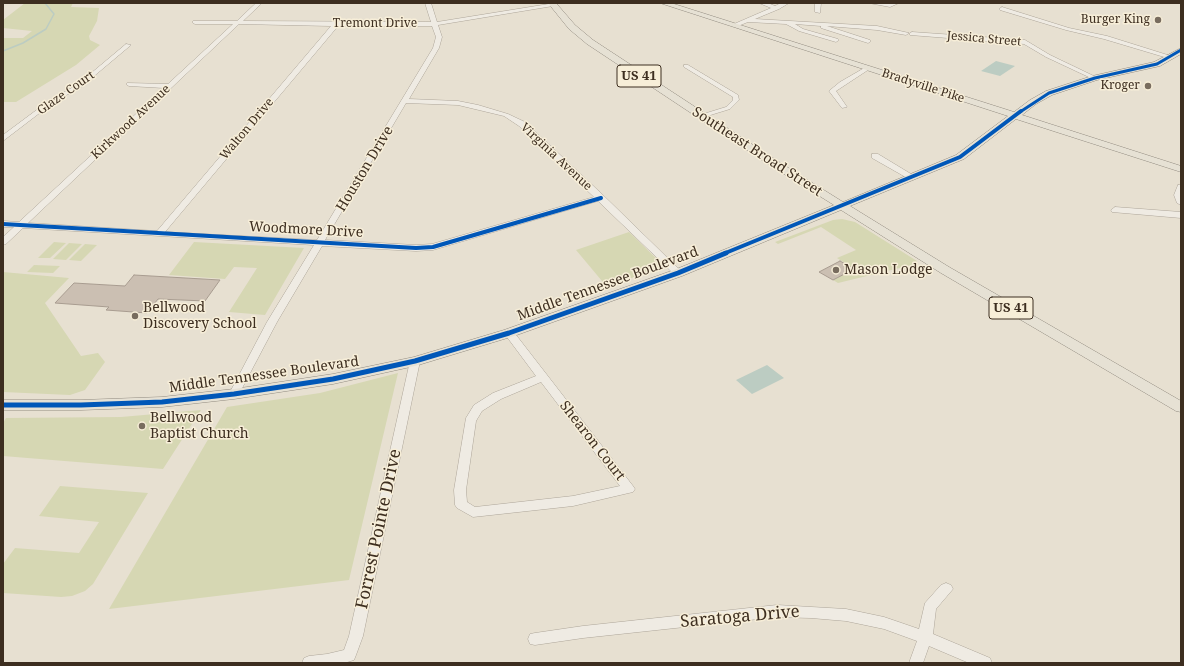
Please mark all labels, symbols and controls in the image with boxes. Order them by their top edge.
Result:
place label: Burger King [1081,13,1150,27]
marker: Burger King [1153,15,1163,25]
street label: Tremont Drive [333,17,417,31]
street label: Jessica Street [946,29,1022,49]
road number: US 41 [617,65,661,87]
street label: Bradyville Pike [880,66,966,106]
street label: Glaze Court [35,68,97,118]
place label: Kroger [1100,79,1140,93]
marker: Kroger [1143,81,1153,91]
street label: Kirkwood Avenue [89,82,173,162]
street label: Walton Drive [217,95,277,163]
street label: Southeast Broad Street [689,104,825,200]
street label: Virginia Avenue [517,120,595,194]
street label: Houston Drive [333,123,397,215]
street label: Woodmore Drive [248,219,364,241]
street label: Middle Tennessee Boulevard [515,243,701,325]
place label: Mason Lodge [844,262,932,278]
marker: Mason Lodge [831,265,841,275]
road number: US 41 [989,297,1033,319]
place label: Bellwood Discovery School [143,300,257,332]
marker: Bellwood Discovery School [130,311,140,321]
street label: Middle Tennessee Boulevard [168,353,360,397]
street label: Shearon Court [556,398,628,484]
place label: Bellwood Baptist Church [150,410,249,442]
marker: Bellwood Baptist Church [137,421,147,431]
street label: Forrest Pointe Drive [352,447,406,611]
street label: Saratoga Drive [679,602,801,632]

